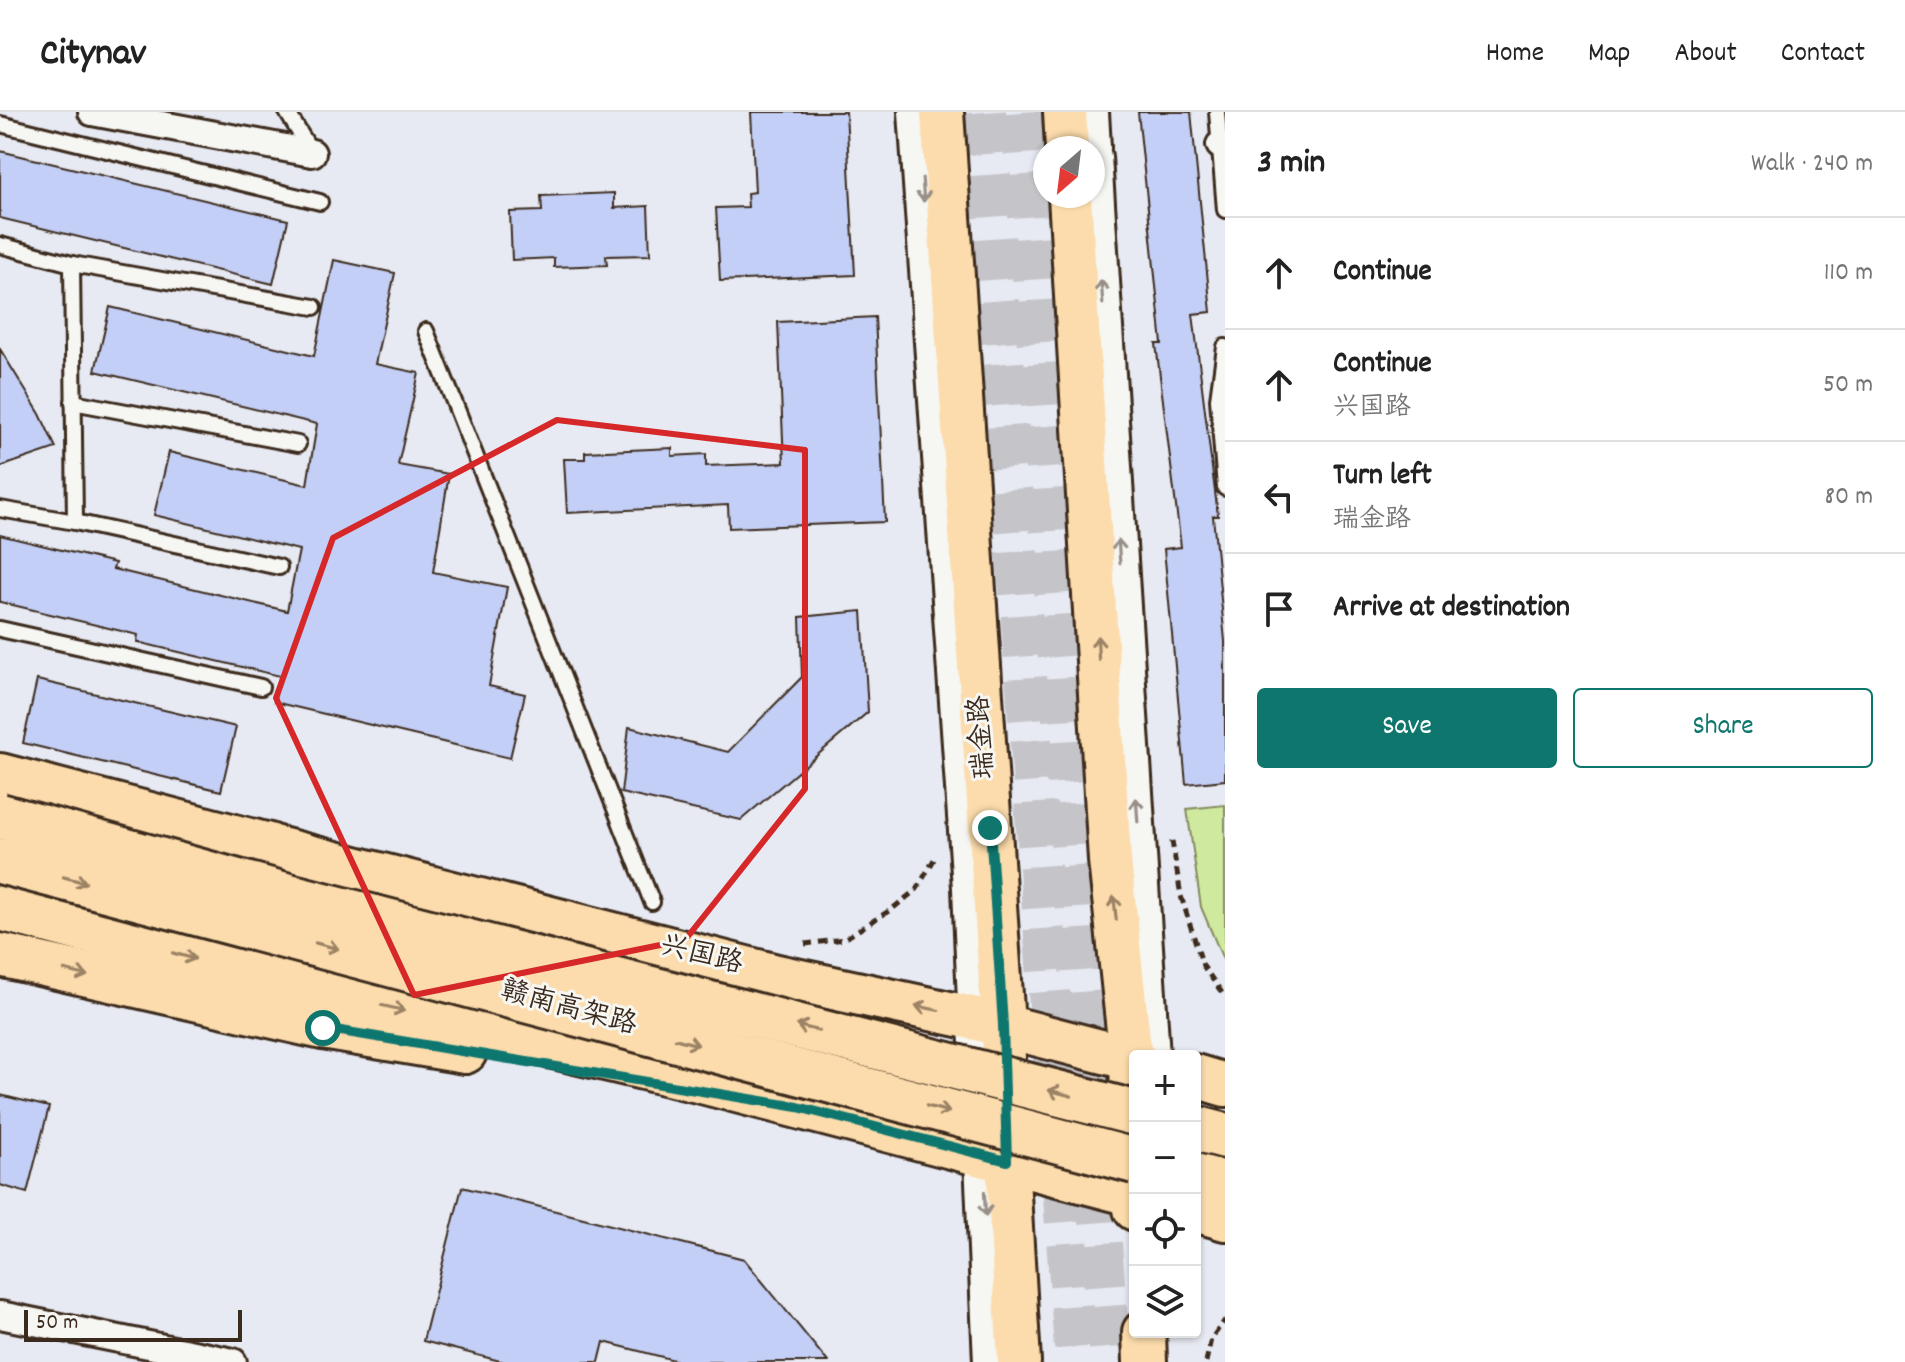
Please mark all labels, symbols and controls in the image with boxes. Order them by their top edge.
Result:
text: Citynav [40,28,146,83]
text: Home [1486,35,1544,75]
text: Map [1588,35,1630,75]
text: About [1674,35,1737,75]
text: Contact [1781,35,1865,75]
north arrow [1033,136,1105,208]
text: 3 min [1257,140,1325,189]
text: Walk · 240 m [1751,146,1873,183]
one-way arrow [916,176,931,203]
icon: ahead [1257,251,1301,295]
text: Continue [1333,252,1432,295]
text: 110 m [1824,255,1873,292]
one-way arrow [1094,279,1109,306]
text: Continue [1333,344,1432,387]
icon: ahead [1257,363,1301,407]
text: 50 m [1823,367,1873,404]
text: 兴国路 [1333,390,1411,427]
text: Turn left [1333,456,1432,499]
icon: left [1257,475,1301,519]
text: 80 m [1825,479,1873,516]
text: 瑞金路 [1333,502,1411,539]
one-way arrow [1111,538,1126,565]
icon: arrive [1257,587,1301,631]
text: Arrive at destination [1333,588,1570,631]
one-way arrow [1090,635,1105,662]
button: Save [1257,688,1557,768]
button: Share [1573,688,1873,768]
street label: 瑞金路 [961,694,1007,780]
one-way arrow [1129,797,1144,824]
route end [972,810,1008,846]
one-way arrow [62,874,88,889]
one-way arrow [1108,895,1123,922]
street label: 兴国路 [655,927,747,987]
one-way arrow [314,940,340,955]
one-way arrow [170,949,196,964]
one-way arrow [63,966,88,981]
street label: 赣南高架路 [495,973,641,1047]
one-way arrow [915,1000,941,1015]
one-way arrow [379,1001,405,1016]
route start [305,1010,341,1046]
one-way arrow [795,1019,821,1034]
one-way arrow [673,1035,699,1050]
map controls [1129,1050,1201,1338]
button: + [1129,1050,1201,1122]
one-way arrow [1047,1085,1073,1100]
one-way arrow [924,1102,950,1117]
button: − [1129,1122,1201,1194]
one-way arrow [977,1190,992,1217]
button: locate [1129,1194,1201,1266]
button: layers [1129,1266,1201,1338]
scale bar [24,1306,242,1342]
text: 50 m [36,1308,78,1339]

